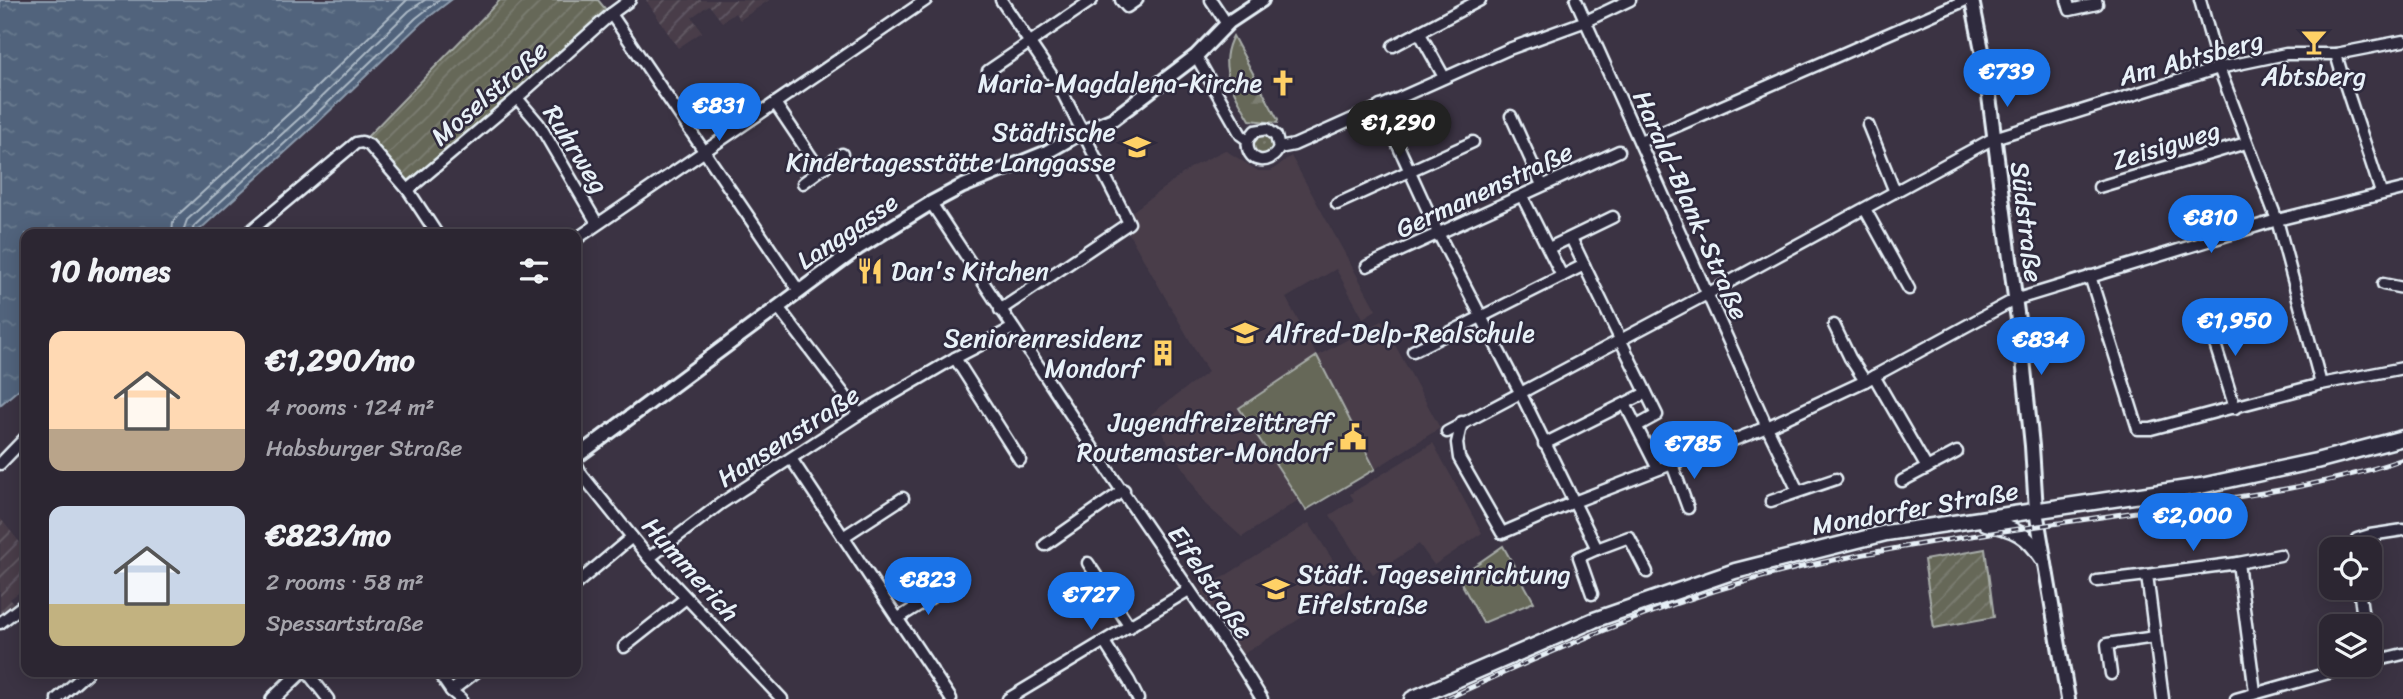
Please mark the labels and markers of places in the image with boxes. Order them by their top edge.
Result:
bar icon: Abtsberg [2299,27,2329,57]
pin: €739 [1966,50,2048,109]
place label: Abtsberg [2261,53,2366,99]
place label: Maria-Magdalena-Kirche [978,60,1262,106]
church icon: Maria-Magdalena-Kirche [1268,68,1298,98]
pin: €831 [678,83,760,143]
pin: €1,290 [1342,100,1456,160]
place label: Städtische Kindertagesstätte Langgasse [786,109,1116,185]
school or university icon: Städtische Kindertagesstätte Langgasse [1122,132,1152,162]
pin: €810 [2170,196,2252,255]
place label: Dan's Kitchen [891,248,1049,294]
restaurant icon: Dan's Kitchen [855,256,885,286]
pin: €1,950 [2178,298,2292,358]
place label: Alfred-Delp-Realschule [1265,310,1535,356]
place label: Seniorenresidenz Mondorf [944,315,1145,391]
school or university icon: Alfred-Delp-Realschule [1230,318,1260,348]
pin: €834 [2000,318,2082,377]
building icon: Seniorenresidenz Mondorf [1148,338,1178,368]
place label: Jugendfreizeittreff Routemaster-Mondorf [1077,399,1336,475]
pin: €785 [1653,421,1735,481]
public building icon: Jugendfreizeittreff Routemaster-Mondorf [1338,422,1368,452]
pin: €2,000 [2136,494,2250,553]
place label: Städt. Tageseinrichtung Eifelstraße [1297,551,1571,627]
pin: €823 [887,558,969,617]
pin: €727 [1050,572,1132,632]
school or university icon: Städt. Tageseinrichtung Eifelstraße [1261,574,1291,604]

